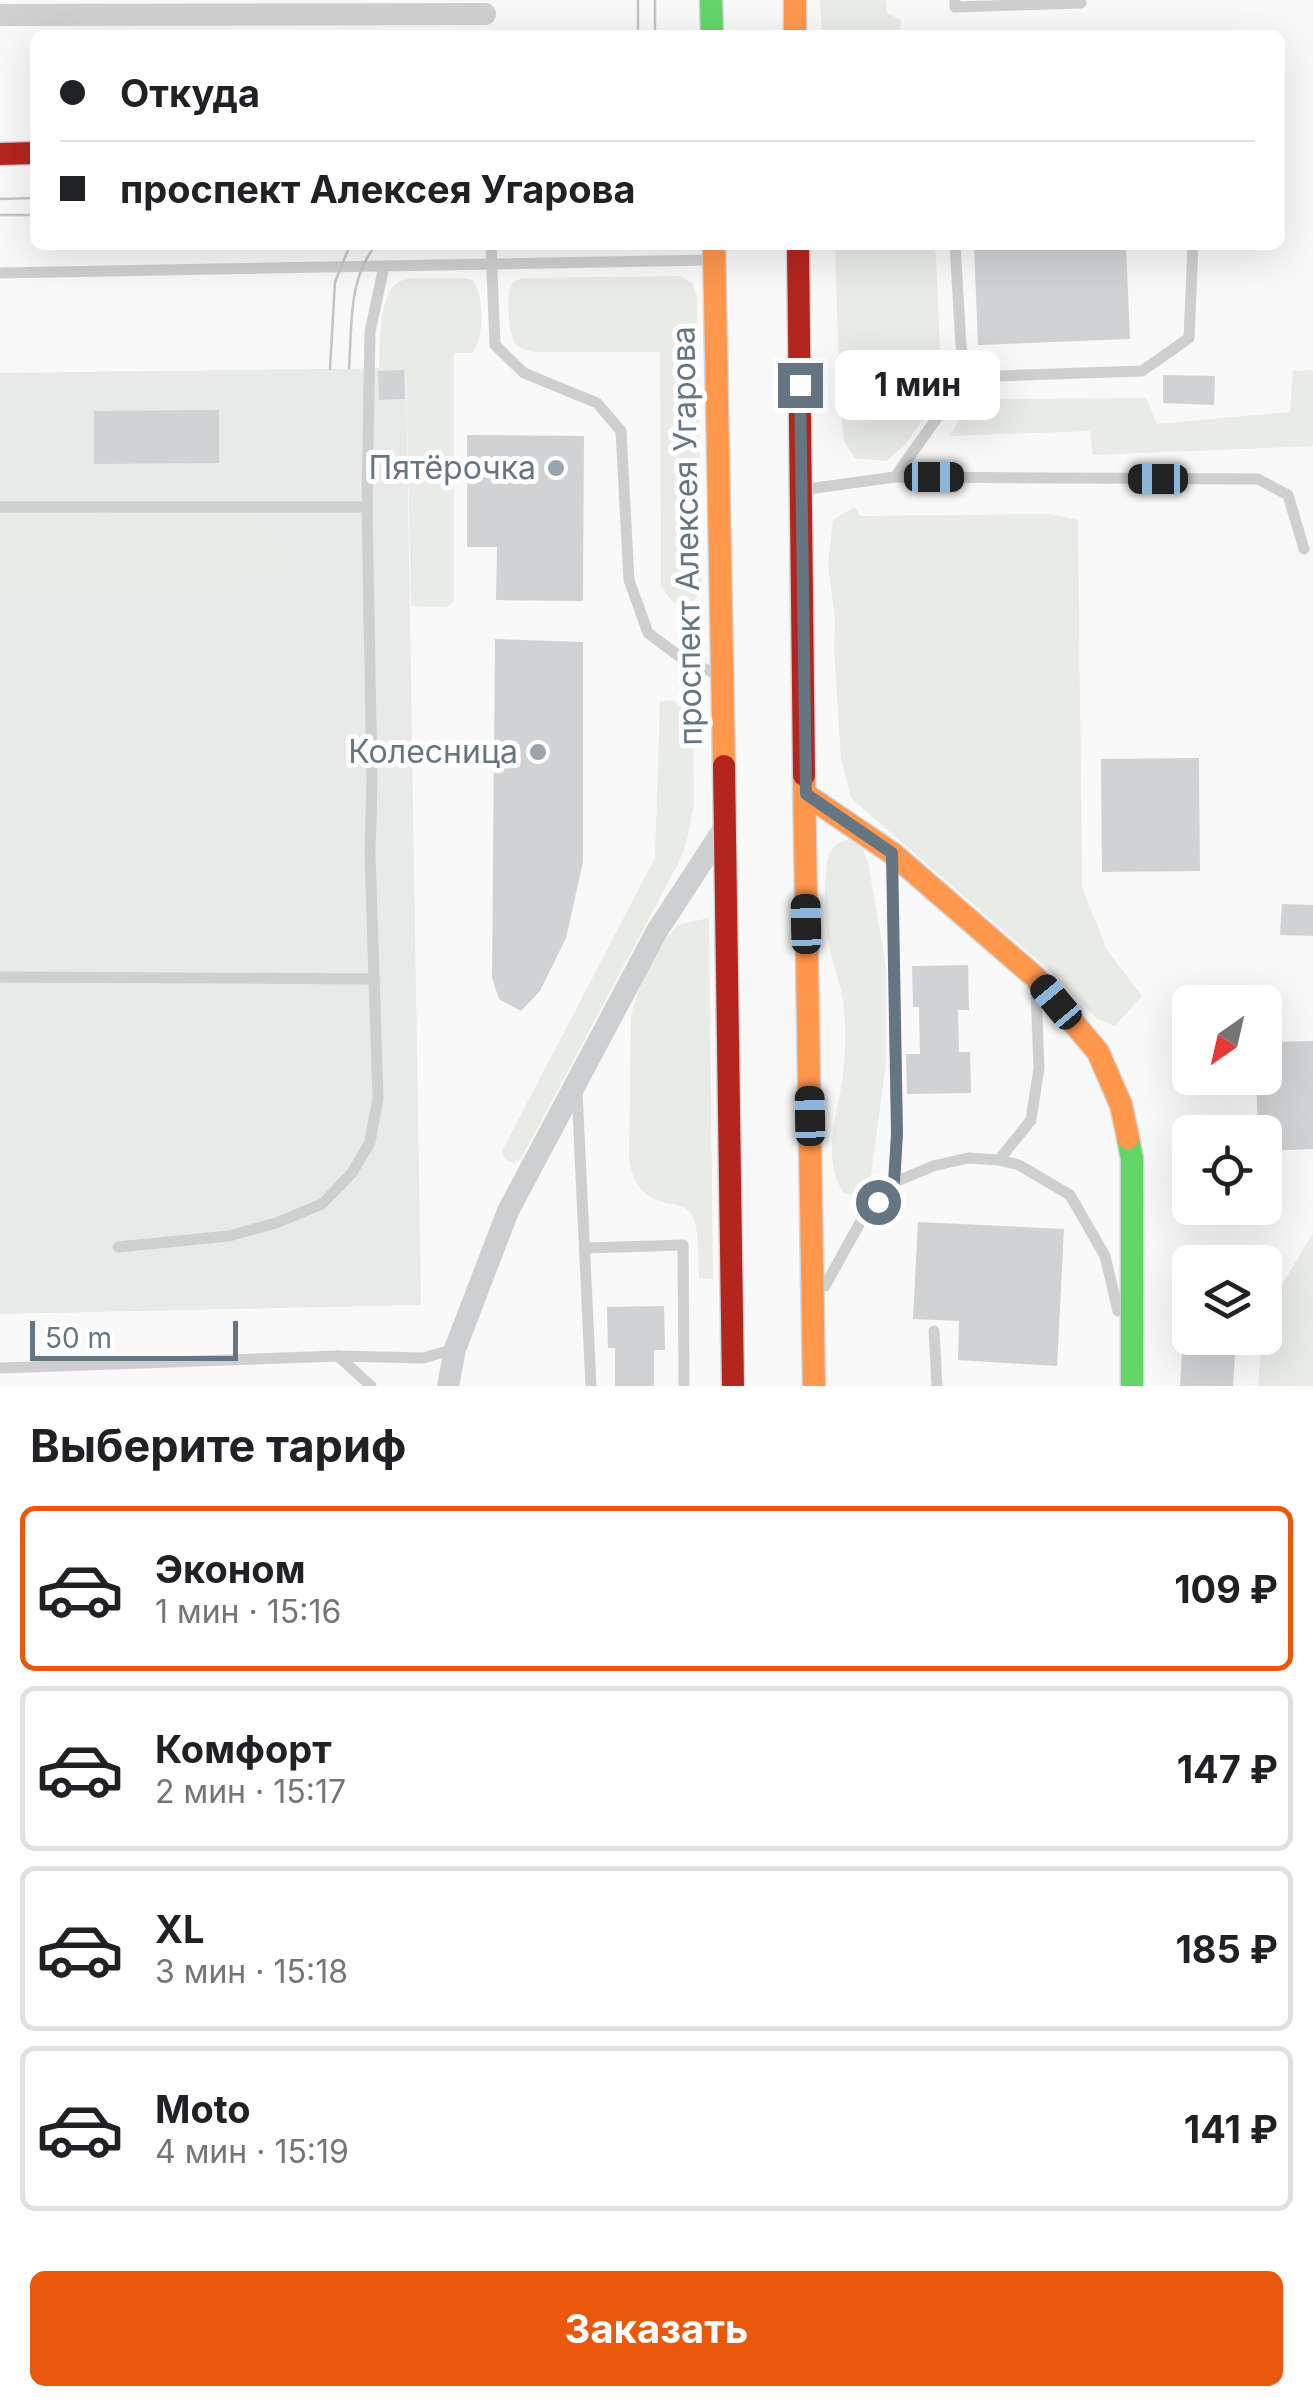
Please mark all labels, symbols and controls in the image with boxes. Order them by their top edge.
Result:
text: Откуда [120,70,260,116]
text: проспект Алексея Угарова [120,166,635,212]
street label: проспект Алексея Угарова [663,326,710,746]
callout: 1 мин [835,350,1000,420]
route end [778,363,823,408]
text: 1 мин [874,365,961,404]
place label: Пятёрочка [369,448,536,487]
marker: Пятёрочка [545,457,567,479]
car [904,462,964,492]
car [1128,464,1188,494]
place label: Колесница [348,732,518,771]
marker: Колесница [527,741,549,763]
car [790,894,822,954]
car [1025,969,1087,1035]
north arrow [1172,985,1282,1095]
map controls [1172,985,1282,1355]
car [794,1086,826,1146]
button: locate [1172,1115,1282,1225]
route start [856,1180,901,1225]
button: layers [1172,1245,1282,1355]
scale bar [30,1316,238,1360]
text: 50 m [45,1321,112,1355]
text: Выберите тариф [30,1418,406,1473]
icon: car [35,1544,125,1634]
text: Эконом [155,1546,306,1592]
text: 109 ₽ [1174,1566,1278,1612]
text: 1 мин · 15:16 [155,1592,341,1631]
icon: car [35,1724,125,1814]
text: Комфорт [155,1726,332,1772]
text: 147 ₽ [1177,1746,1278,1792]
text: 2 мин · 15:17 [155,1772,346,1811]
icon: car [35,1904,125,1994]
text: XL [155,1906,205,1952]
text: 185 ₽ [1175,1926,1278,1972]
text: 3 мин · 15:18 [155,1952,348,1991]
icon: car [35,2084,125,2174]
text: Moto [155,2086,251,2132]
text: 141 ₽ [1184,2106,1278,2152]
text: 4 мин · 15:19 [155,2132,349,2171]
button: Заказать [30,2271,1283,2386]

